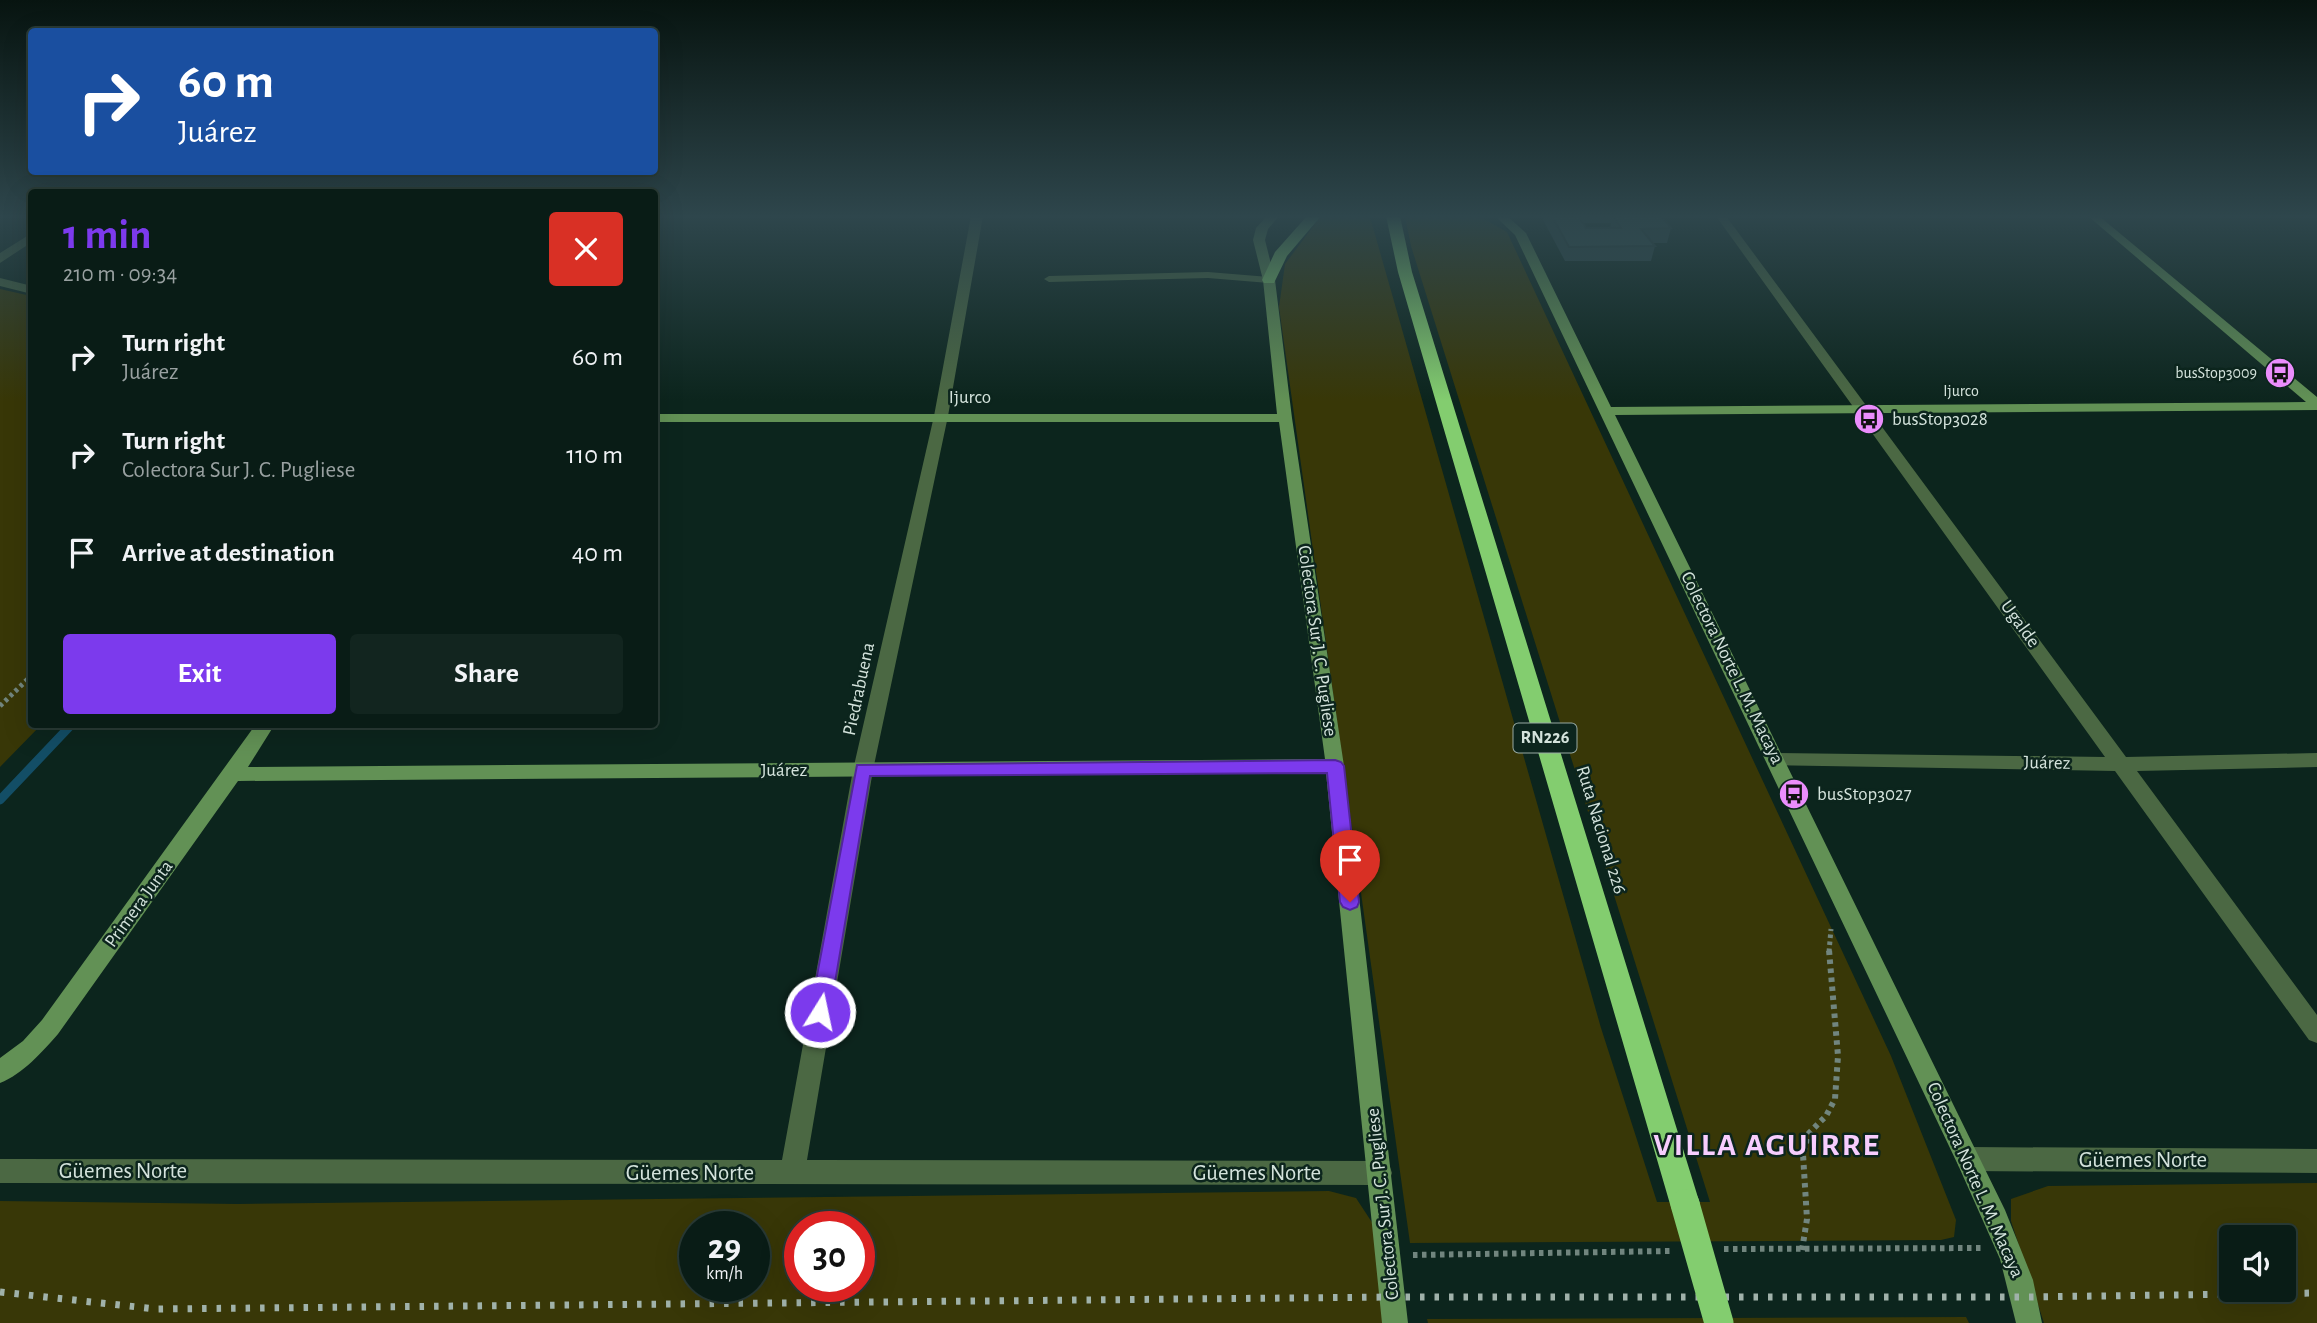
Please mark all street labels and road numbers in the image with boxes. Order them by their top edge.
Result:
street label: Ijurco [1943,383,1979,400]
street label: Ijurco [949,388,991,407]
street label: Colectora Sur J. C. Pugliese [1294,544,1340,738]
street label: Colectora Norte L. M. Macaya [1677,569,1787,767]
street label: Ugalde [1997,597,2043,651]
street label: Piedrabuena [840,641,878,737]
road number: RN226 [1514,724,1576,752]
street label: Juárez [2023,753,2071,773]
street label: Juárez [761,761,808,780]
street label: Ruta Nacional 226 [1572,764,1630,896]
street label: Primera Junta [101,857,177,951]
street label: Colectora Norte L. M. Macaya [1923,1079,2027,1281]
street label: Colectora Sur J. C. Pugliese [1363,1107,1403,1301]
street label: Güemes Norte [2079,1149,2207,1172]
street label: Güemes Norte [59,1160,187,1183]
street label: Güemes Norte [626,1162,754,1185]
street label: Güemes Norte [1193,1162,1321,1185]

